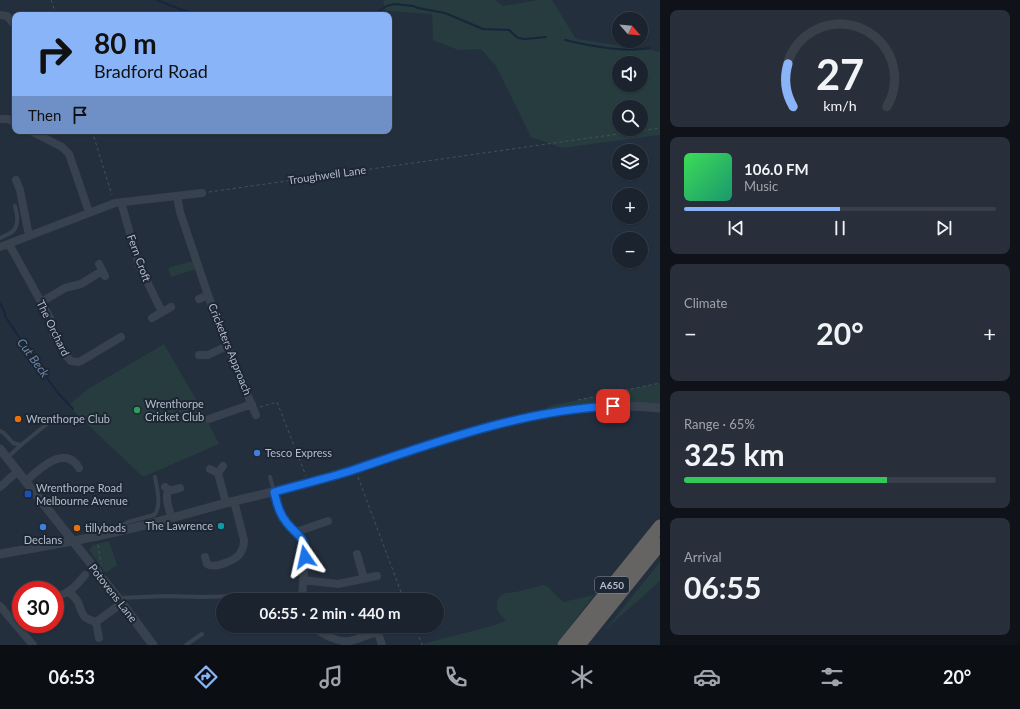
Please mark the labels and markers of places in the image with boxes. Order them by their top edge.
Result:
pin [596,389,630,423]
place label: Wrenthorpe Cricket Club [145,397,204,423]
marker: Wrenthorpe Cricket Club [132,405,142,415]
place label: Wrenthorpe Club [26,412,110,425]
marker: Wrenthorpe Club [13,414,23,424]
place label: Tesco Express [265,446,332,459]
marker: Tesco Express [252,448,262,458]
place label: Wrenthorpe Road Melbourne Avenue [36,481,128,507]
marker: Wrenthorpe Road Melbourne Avenue [23,489,33,499]
place label: The Lawrence [145,519,213,532]
place label: tillybods [85,521,126,534]
marker: The Lawrence [216,521,226,531]
marker: Declans [38,522,48,532]
marker: tillybods [72,523,82,533]
place label: Declans [24,533,62,546]

